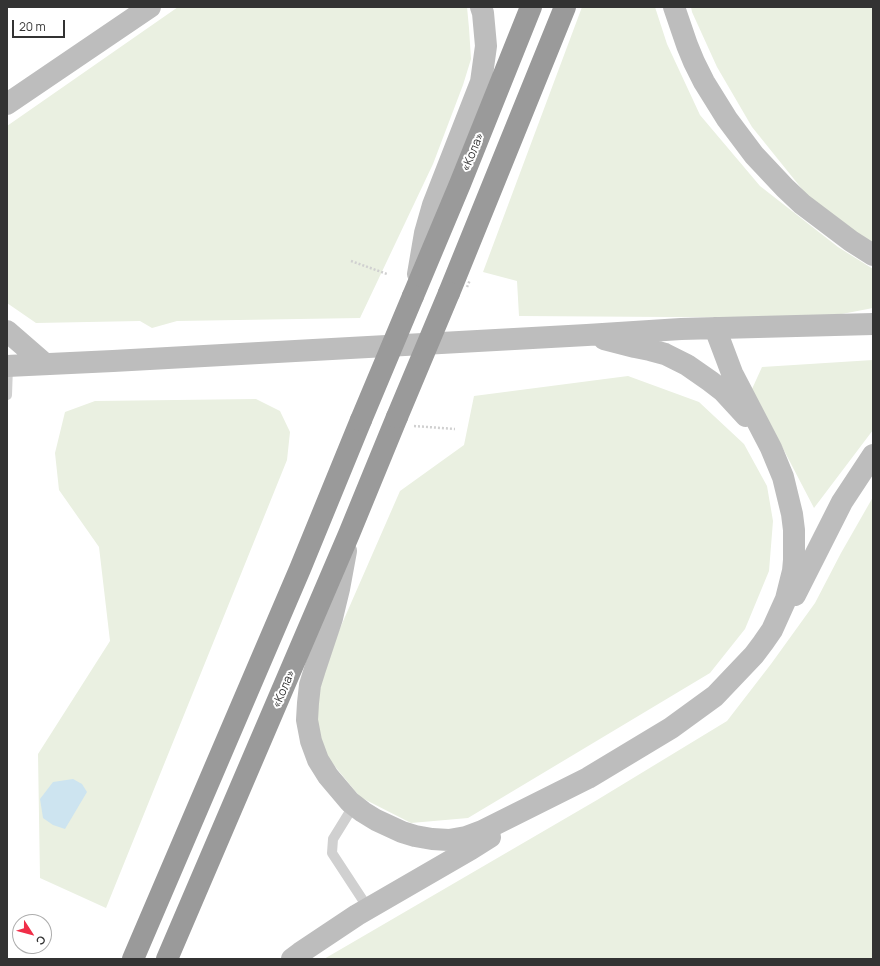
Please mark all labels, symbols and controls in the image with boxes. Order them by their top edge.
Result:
scale bar [14,12,67,38]
text: 20 m [19,18,46,35]
street label: «Кола» [459,131,487,173]
street label: «Кола» [270,668,298,710]
north arrow [12,914,52,954]
text: С [33,933,50,948]

